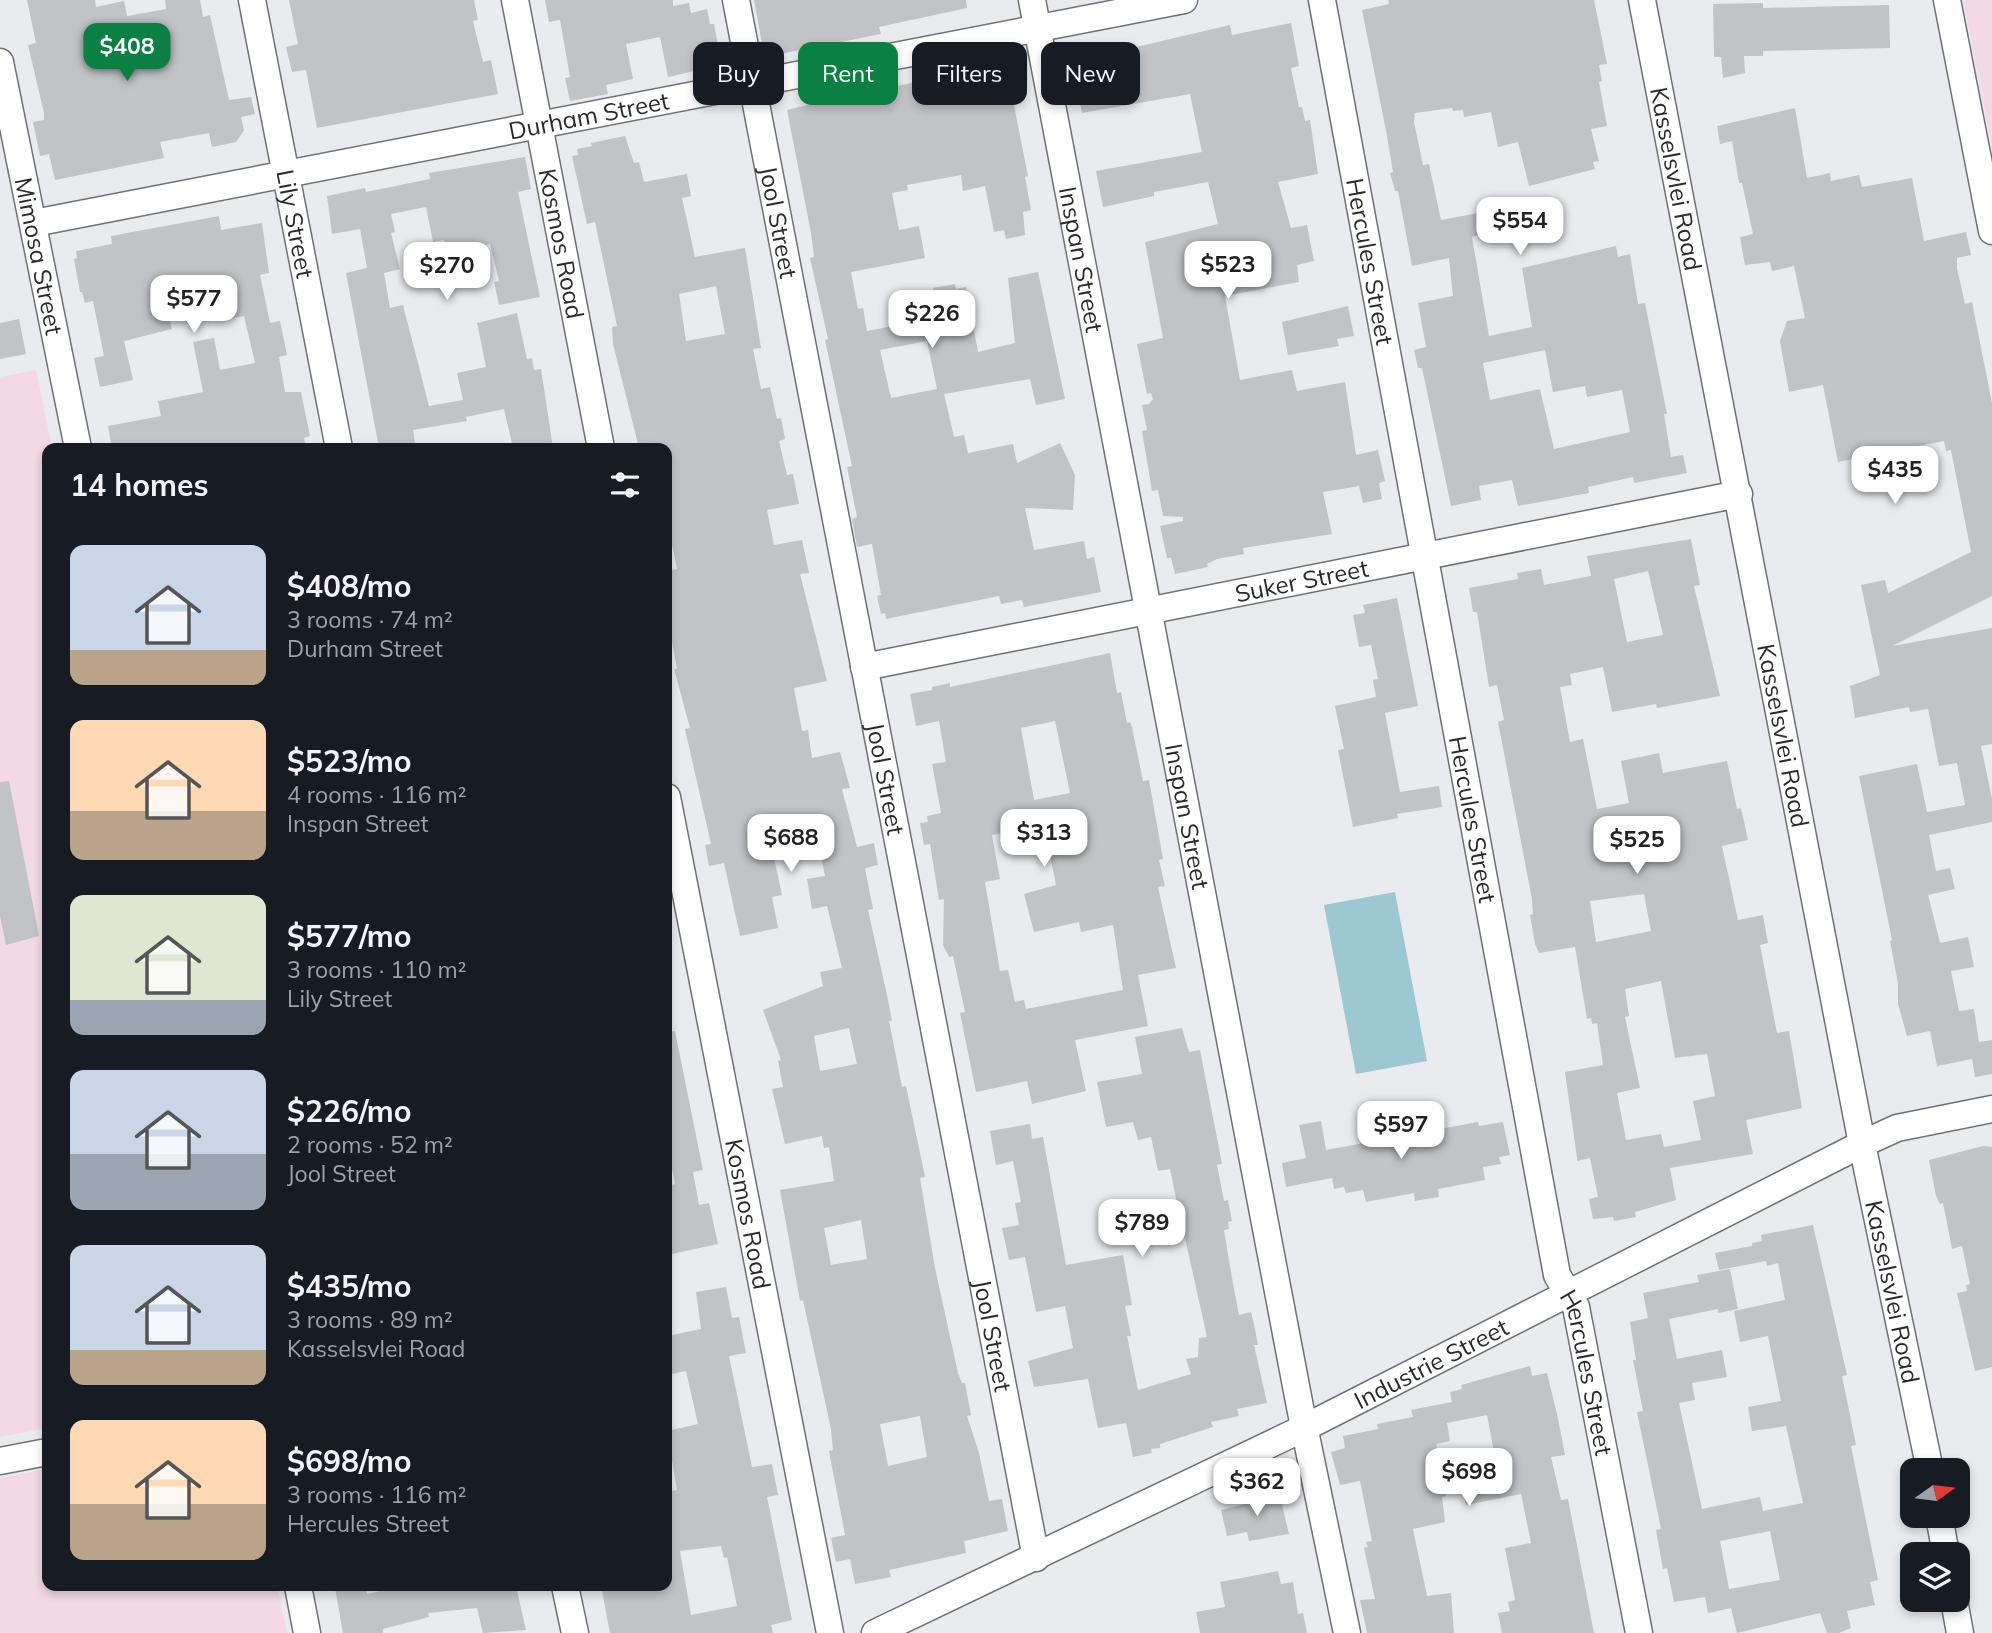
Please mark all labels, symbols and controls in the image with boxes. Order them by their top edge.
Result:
pin: $408 [86,24,168,83]
text: $408 [99,31,155,60]
chip: Buy [693,42,784,105]
chip: Rent [798,42,898,105]
chip: Filters [912,42,1027,105]
chip: New [1041,42,1140,105]
street label: Kasselsvlei Road [1644,84,1709,273]
street label: Durham Street [506,85,671,146]
street label: Jool Street [753,163,804,281]
street label: Kosmos Road [533,166,591,321]
street label: Lily Street [270,167,321,281]
street label: Mimosa Street [9,175,70,338]
street label: Hercules Street [1340,176,1400,347]
street label: Inspan Street [1053,184,1110,335]
pin: $554 [1479,198,1561,257]
text: $554 [1492,205,1548,234]
pin: $523 [1187,242,1269,301]
pin: $270 [406,243,488,302]
text: $523 [1200,249,1256,278]
text: $270 [419,250,475,279]
pin: $577 [153,276,235,335]
text: $577 [166,283,222,312]
pin: $226 [891,290,973,350]
text: $226 [904,298,960,327]
pin: $435 [1854,447,1936,506]
text: $435 [1867,454,1923,483]
text: 14 homes [70,466,209,504]
icon: filters [606,466,644,504]
street label: Suker Street [1232,553,1371,608]
text: $408/mo [287,567,411,605]
icon: home [126,573,210,657]
text: 3 rooms · 74 m² [287,605,453,634]
text: Durham Street [287,634,443,663]
street label: Kasselsvlei Road [1751,641,1816,830]
street label: Jool Street [860,720,911,837]
street label: Hercules Street [1443,733,1503,905]
street label: Inspan Street [1159,741,1216,892]
text: $523/mo [287,742,411,780]
icon: home [126,748,210,832]
text: 4 rooms · 116 m² [287,780,467,809]
text: Inspan Street [287,809,429,838]
pin: $313 [1003,810,1085,869]
pin: $688 [750,814,832,874]
pin: $525 [1596,816,1678,876]
text: $313 [1016,817,1072,846]
text: $688 [763,822,819,851]
text: $525 [1609,824,1665,853]
text: $577/mo [287,917,411,955]
icon: home [126,923,210,1007]
text: 3 rooms · 110 m² [287,955,467,984]
text: Lily Street [287,984,392,1013]
text: $226/mo [287,1092,411,1130]
icon: home [126,1098,210,1182]
pin: $597 [1360,1102,1442,1161]
text: $597 [1373,1109,1429,1138]
text: 2 rooms · 52 m² [287,1130,453,1159]
street label: Kosmos Road [719,1136,778,1292]
text: Jool Street [287,1159,396,1188]
street label: Kasselsvlei Road [1859,1198,1927,1386]
pin: $789 [1101,1200,1183,1259]
text: $789 [1114,1207,1170,1236]
text: $435/mo [287,1267,411,1305]
icon: home [126,1273,210,1357]
street label: Jool Street [968,1277,1019,1394]
street label: Hercules Street [1554,1284,1619,1458]
text: 3 rooms · 89 m² [287,1305,453,1334]
street label: Industrie Street [1349,1312,1513,1415]
text: Kasselsvlei Road [287,1334,465,1363]
text: $698/mo [287,1442,411,1480]
icon: home [126,1448,210,1532]
pin: $698 [1428,1448,1510,1508]
text: $698 [1441,1456,1497,1485]
pin: $362 [1216,1458,1298,1518]
north arrow [1900,1458,1970,1528]
map controls [1900,1458,1970,1612]
text: $362 [1229,1466,1285,1495]
text: 3 rooms · 116 m² [287,1480,467,1509]
text: Hercules Street [287,1509,449,1538]
button: layers [1900,1542,1970,1612]

